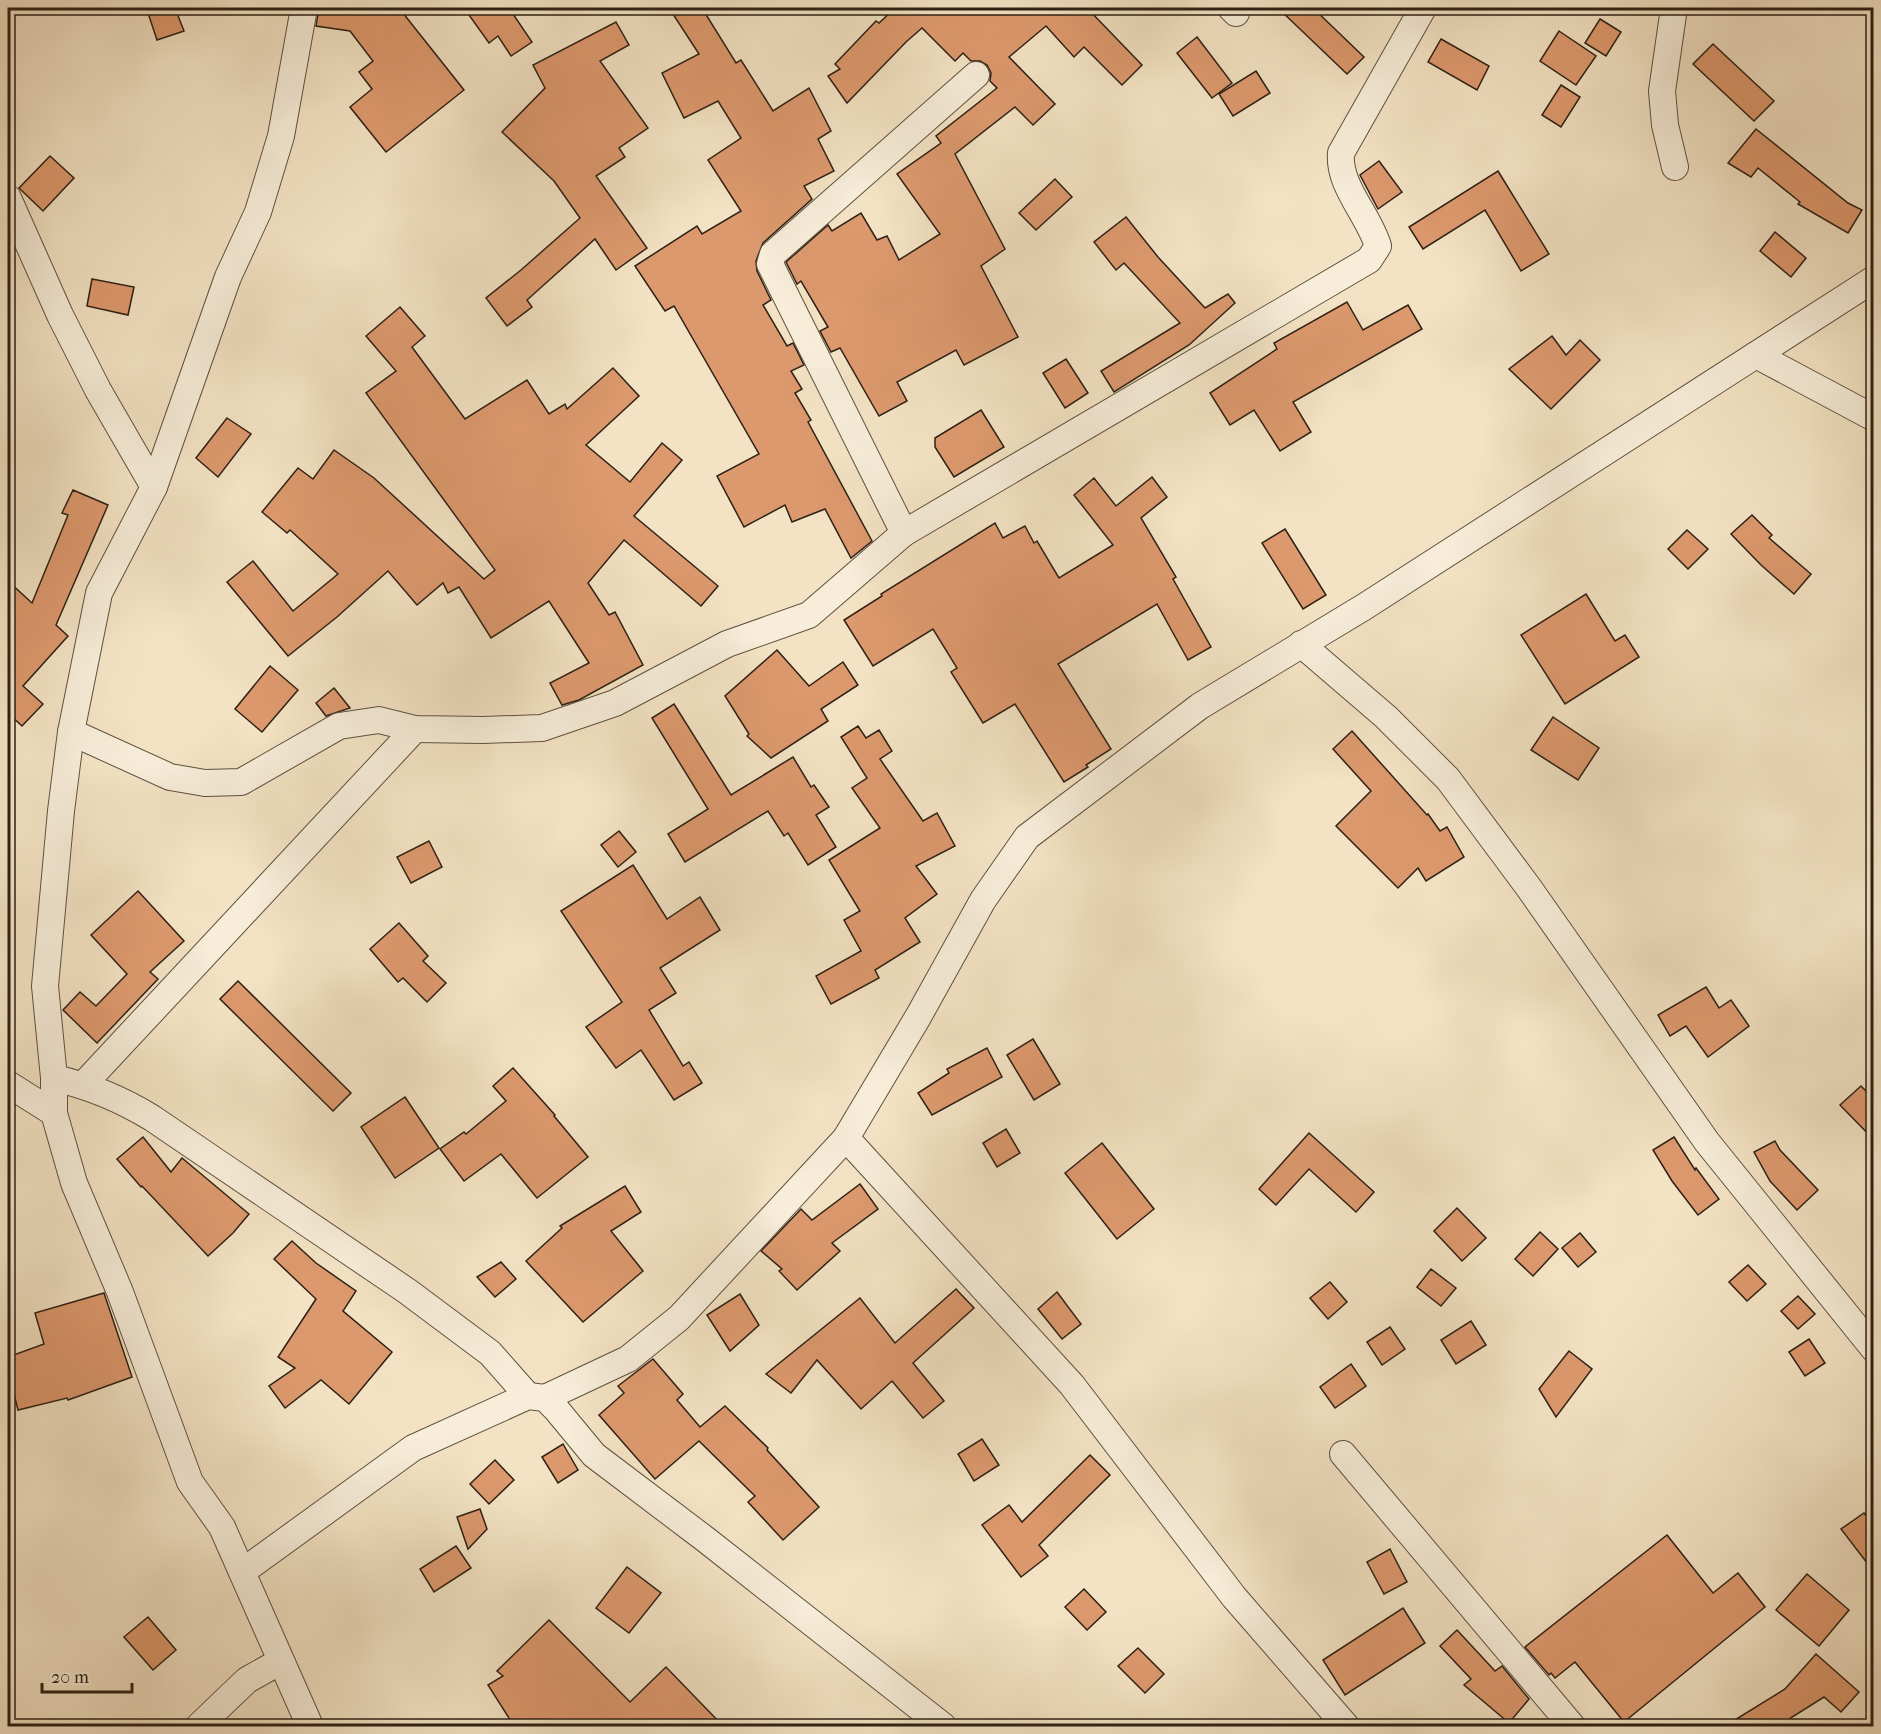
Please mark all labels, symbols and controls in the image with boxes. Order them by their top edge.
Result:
scale bar [42,1656,132,1694]
text: 20 m [51,1667,89,1688]

